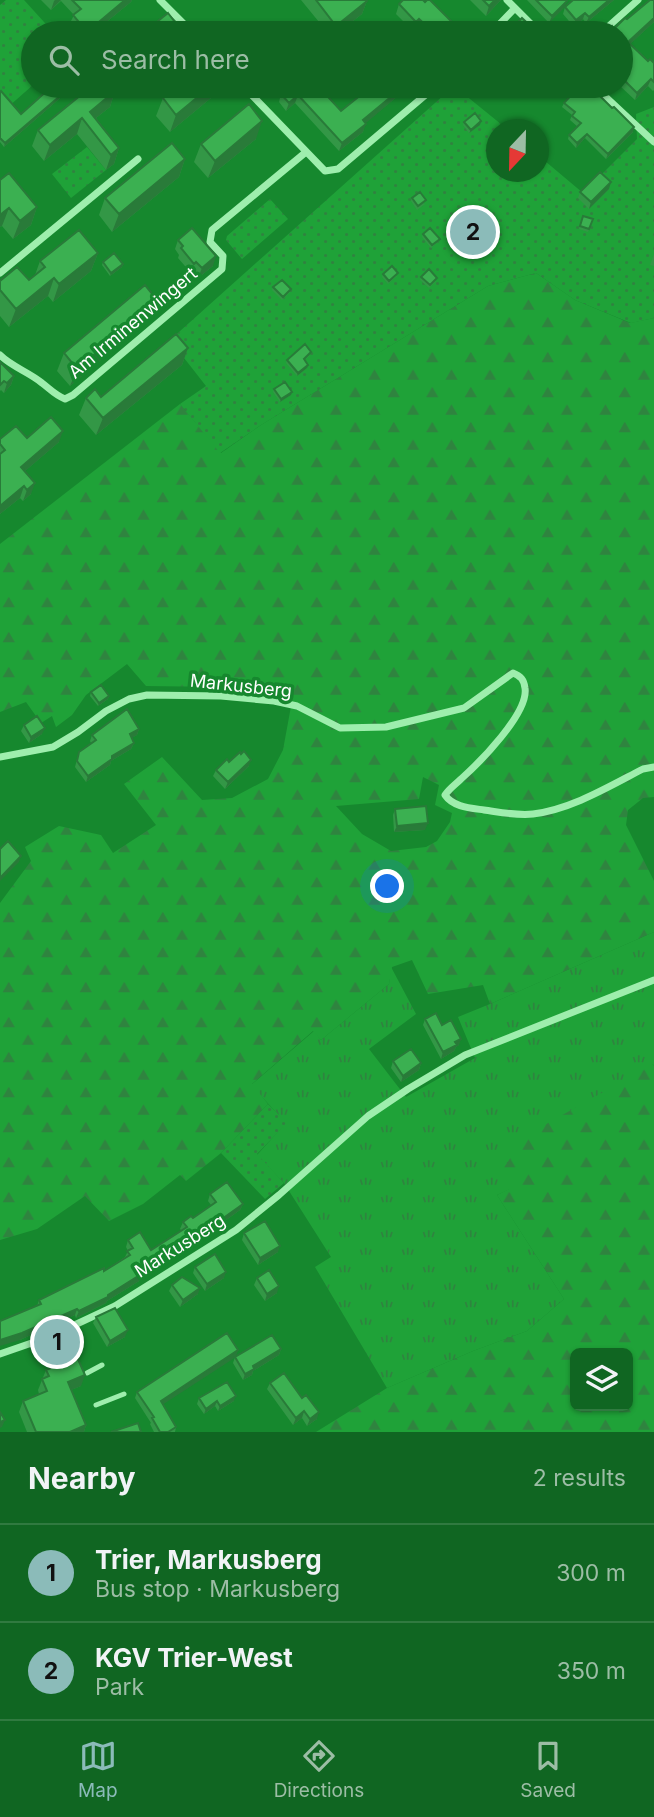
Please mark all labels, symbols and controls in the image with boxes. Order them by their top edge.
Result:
search box [21,21,633,98]
icon: search [45,41,83,79]
text: Search here [101,44,250,75]
north arrow [486,119,549,182]
pin: 2 [450,206,496,258]
street label: Am Irminenwingert [64,263,201,382]
street label: Markusberg [189,670,293,701]
your location [370,869,404,903]
street label: Markusberg [131,1210,229,1282]
pin: 1 [34,1316,80,1368]
map controls [570,1348,633,1411]
button: layers [570,1348,633,1411]
text: Nearby [28,1460,136,1496]
text: 2 results [533,1464,626,1492]
text: Trier, Markusberg [95,1544,322,1575]
text: 1 [46,1559,56,1587]
text: 300 m [556,1559,626,1587]
text: Bus stop · Markusberg [95,1575,340,1603]
text: KGV Trier-West [95,1642,293,1673]
text: 2 [44,1657,58,1685]
text: 350 m [557,1657,626,1685]
text: Park [95,1673,144,1701]
tab: Map [78,1737,118,1802]
tab: Directions [274,1737,364,1802]
tab: Saved [520,1737,576,1802]

